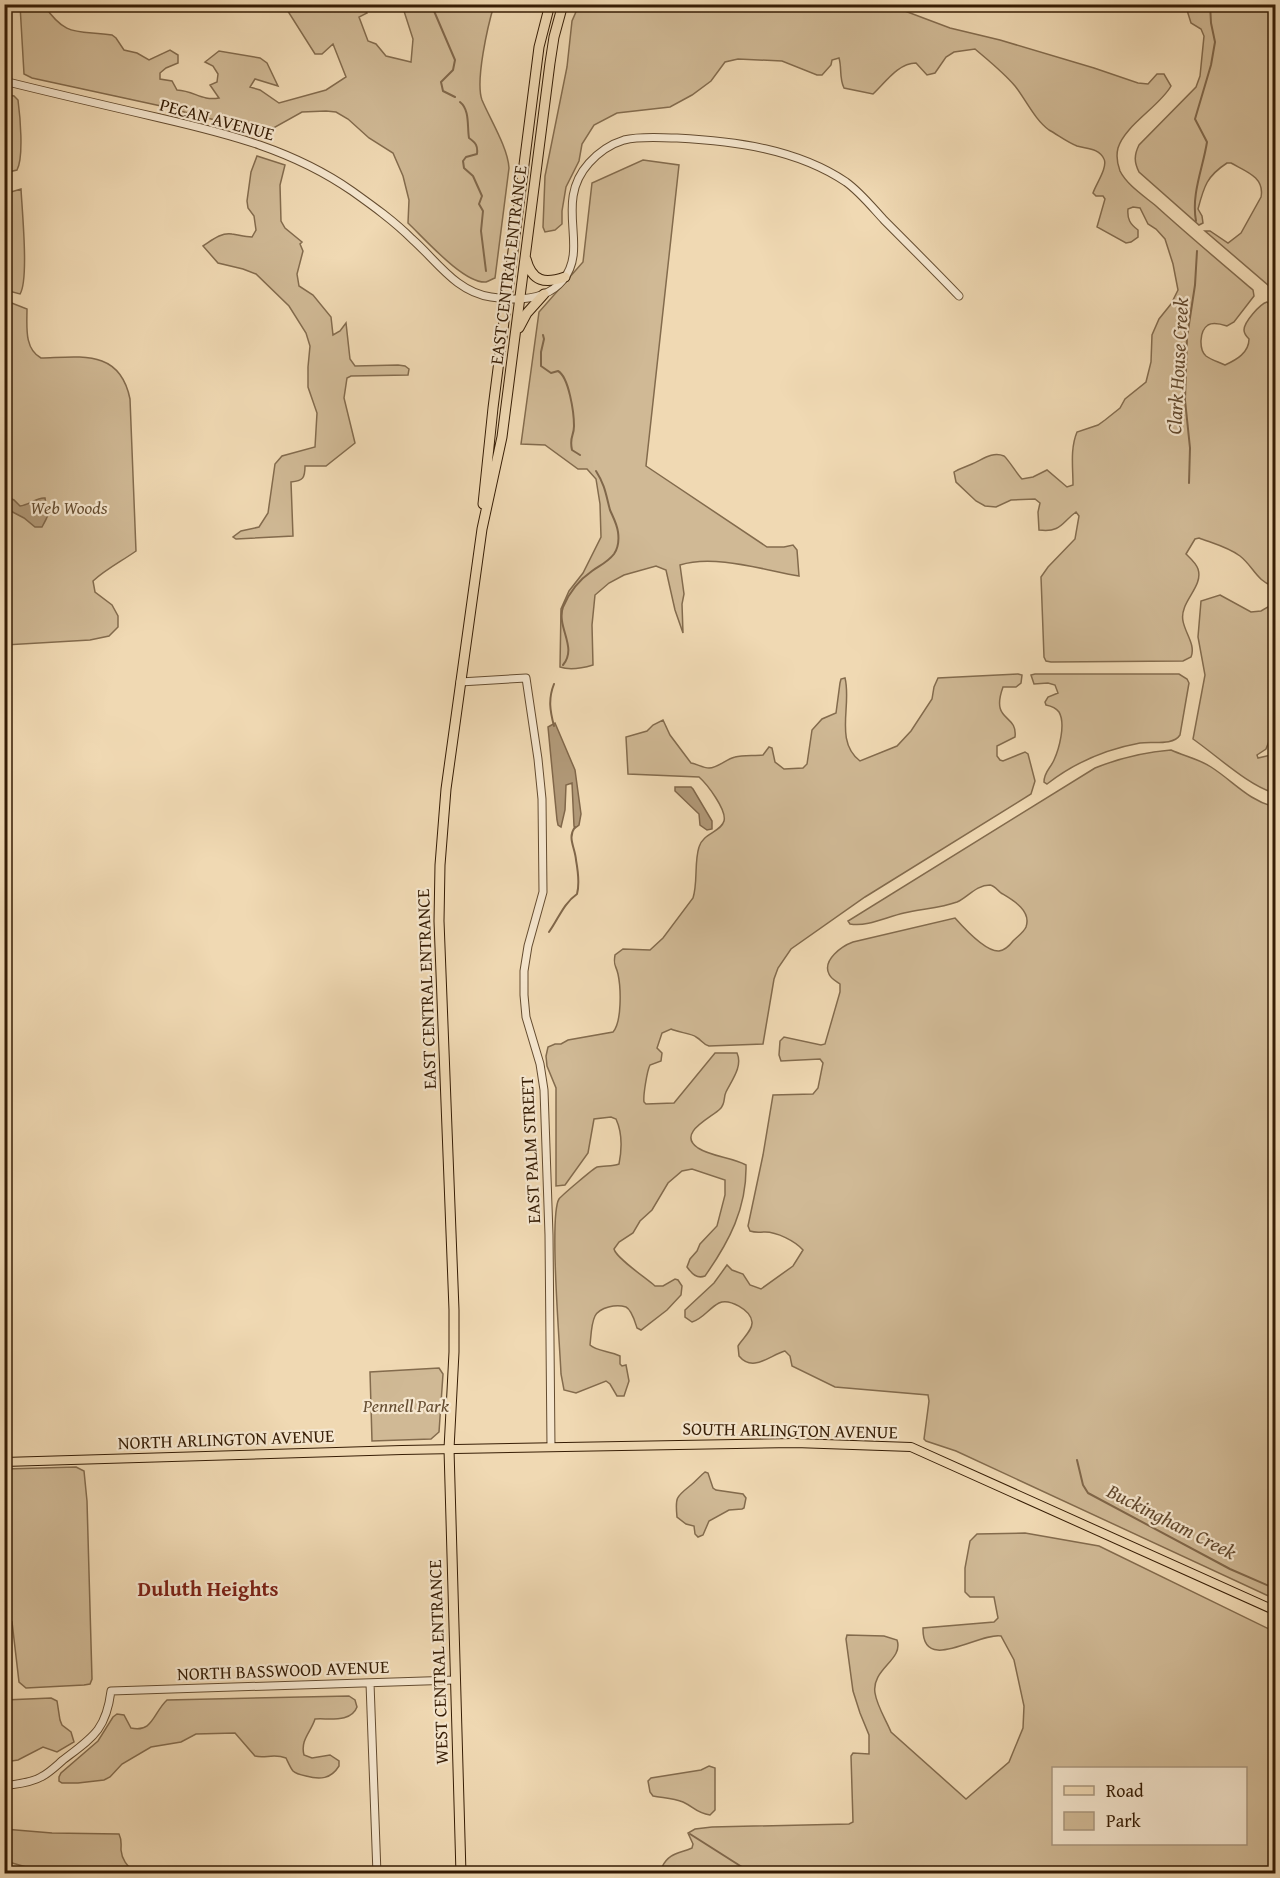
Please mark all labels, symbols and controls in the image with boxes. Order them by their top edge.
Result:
street label: PECAN AVENUE [157,91,277,147]
street label: EAST CENTRAL ENTRANCE [482,164,534,366]
water label: Clark House Creek [1159,296,1195,435]
park label: Web Woods [31,494,108,521]
street label: EAST CENTRAL ENTRANCE [409,888,443,1090]
street label: EAST PALM STREET [513,1076,547,1224]
park label: Pennell Park [362,1392,450,1419]
street label: SOUTH ARLINGTON AVENUE [682,1415,898,1445]
street label: NORTH ARLINGTON AVENUE [117,1422,335,1456]
water label: Buckingham Creek [1101,1475,1242,1566]
street label: WEST CENTRAL ENTRANCE [421,1559,455,1765]
district label: Duluth Heights [137,1573,279,1604]
street label: NORTH BASSWOOD AVENUE [176,1653,390,1687]
legend [1052,1767,1247,1845]
text: Road [1106,1777,1144,1804]
text: Park [1106,1807,1142,1834]

